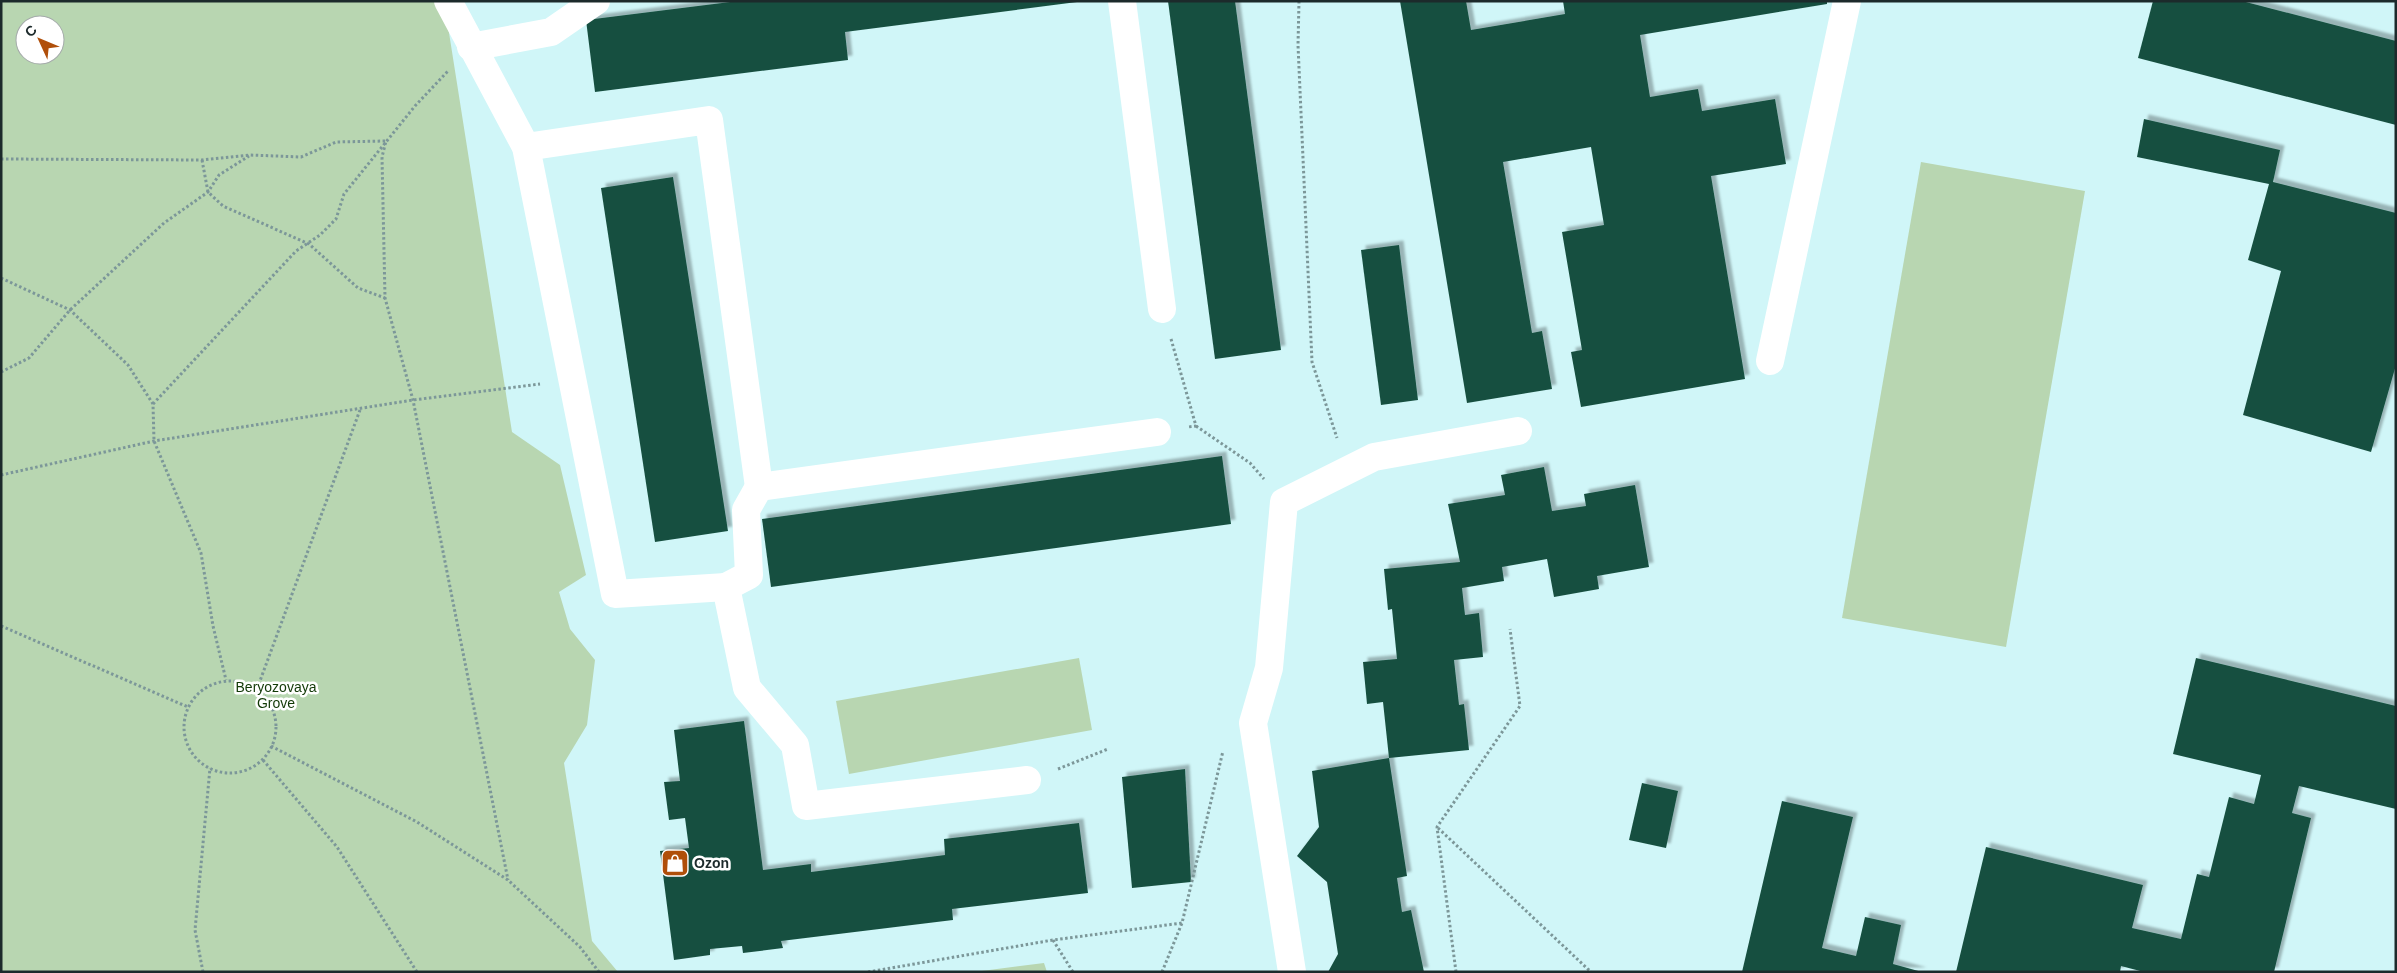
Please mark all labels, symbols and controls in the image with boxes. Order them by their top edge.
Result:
north arrow [15,15,65,65]
text: С [21,22,40,40]
park label: Beryozovaya Grove [236,679,317,711]
shop icon: Ozon [660,848,690,878]
place label: Ozon [694,855,729,871]

